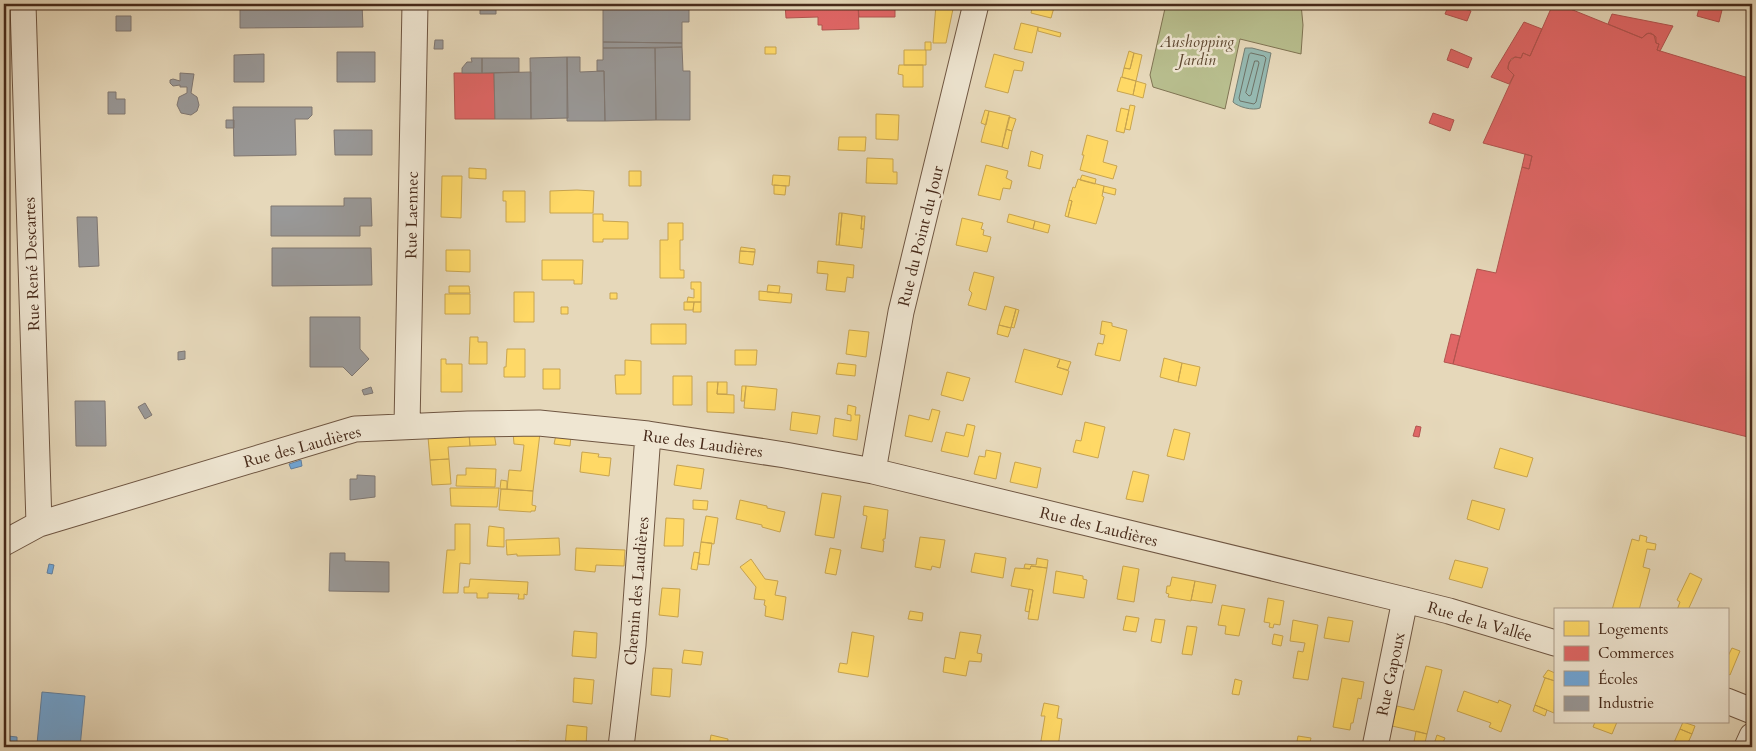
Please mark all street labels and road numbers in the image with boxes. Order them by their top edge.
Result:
street label: Rue du Point du Jour [893,163,949,309]
street label: Rue Laennec [400,171,424,259]
street label: Rue René Descartes [19,197,45,331]
street label: Rue des Laudières [241,421,364,473]
street label: Rue des Laudières [641,425,764,463]
street label: Rue des Laudières [1037,502,1160,552]
street label: Chemin des Laudières [620,516,654,666]
street label: Rue de la Vallée [1425,596,1535,647]
street label: Rue Gapoux [1371,630,1411,718]

